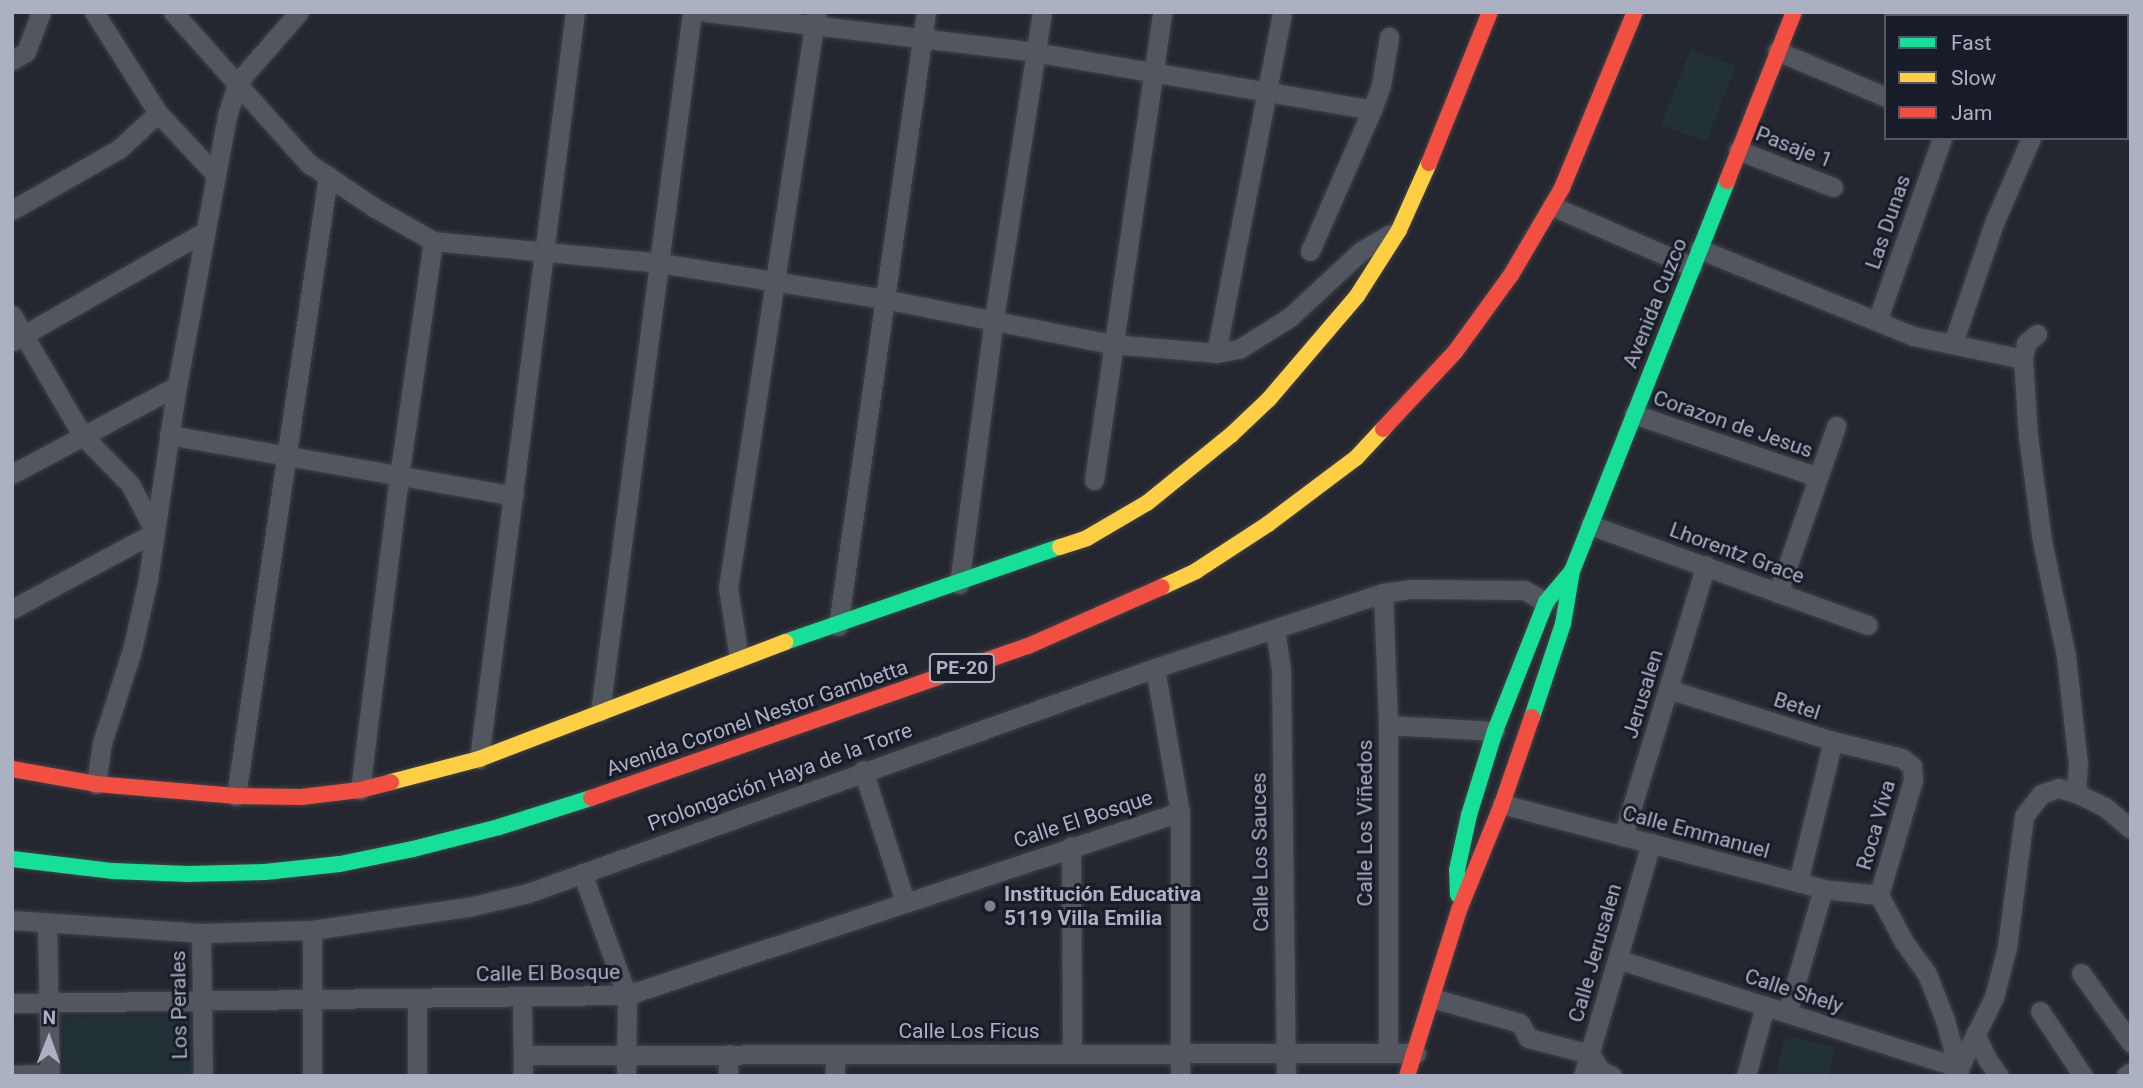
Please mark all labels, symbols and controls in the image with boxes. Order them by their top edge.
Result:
legend [1884,14,2129,140]
text: Fast [1951,31,1991,55]
text: Slow [1951,66,1996,90]
text: Jam [1951,101,1992,125]
street label: Pasaje 1 [1752,121,1836,173]
street label: Las Dunas [1860,172,1916,272]
street label: Avenida Cuzco [1617,234,1693,372]
street label: Corazon de Jesus [1650,385,1816,463]
street label: Lhorentz Grace [1666,517,1808,589]
street label: Jerusalen [1618,647,1668,741]
road number: PE-20 [929,652,995,684]
street label: Avenida Coronel Nestor Gambetta [603,654,911,782]
street label: Betel [1771,687,1823,725]
street label: Prolongación Haya de la Torre [644,717,916,837]
street label: Calle Los Viñedos [1352,740,1378,906]
street label: Calle Los Sauces [1246,772,1274,932]
street label: Roca Viva [1851,777,1901,873]
street label: Calle El Bosque [1010,785,1156,853]
street label: Calle Emmanuel [1620,800,1772,864]
place label: Institución Educativa 5119 Villa Emilia [1004,881,1201,931]
street label: Calle Jerusalen [1563,881,1627,1025]
marker: Institución Educativa 5119 Villa Emilia [982,898,998,914]
street label: Los Perales [165,950,193,1060]
street label: Calle El Bosque [476,959,620,987]
street label: Calle Shely [1742,963,1846,1019]
north arrow [14,1004,84,1074]
text: N [42,1006,56,1029]
street label: Calle Los Ficus [898,1018,1040,1044]

